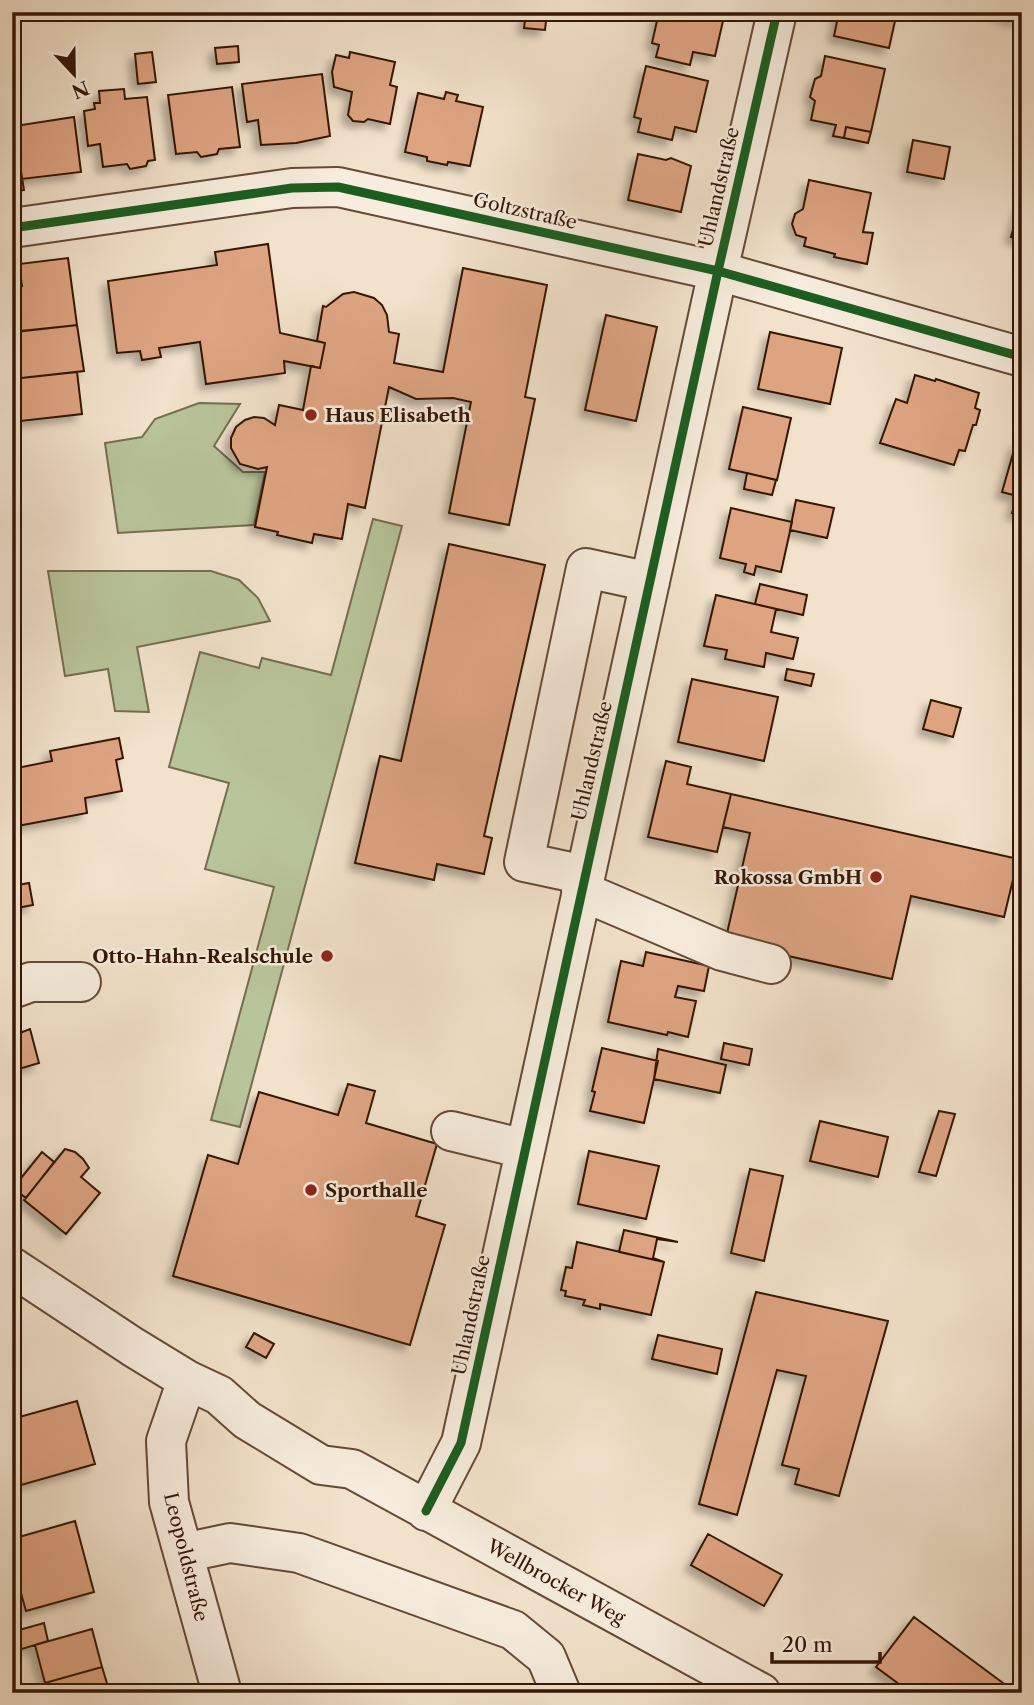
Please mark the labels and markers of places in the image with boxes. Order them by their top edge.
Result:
place label: Haus Elisabeth [325,404,471,427]
marker: Haus Elisabeth [303,407,319,423]
place label: Rokossa GmbH [714,866,862,889]
marker: Rokossa GmbH [868,869,884,885]
place label: Otto-Hahn-Realschule [92,945,313,968]
marker: Otto-Hahn-Realschule [319,948,335,964]
place label: Sporthalle [325,1179,428,1202]
marker: Sporthalle [303,1182,319,1198]

